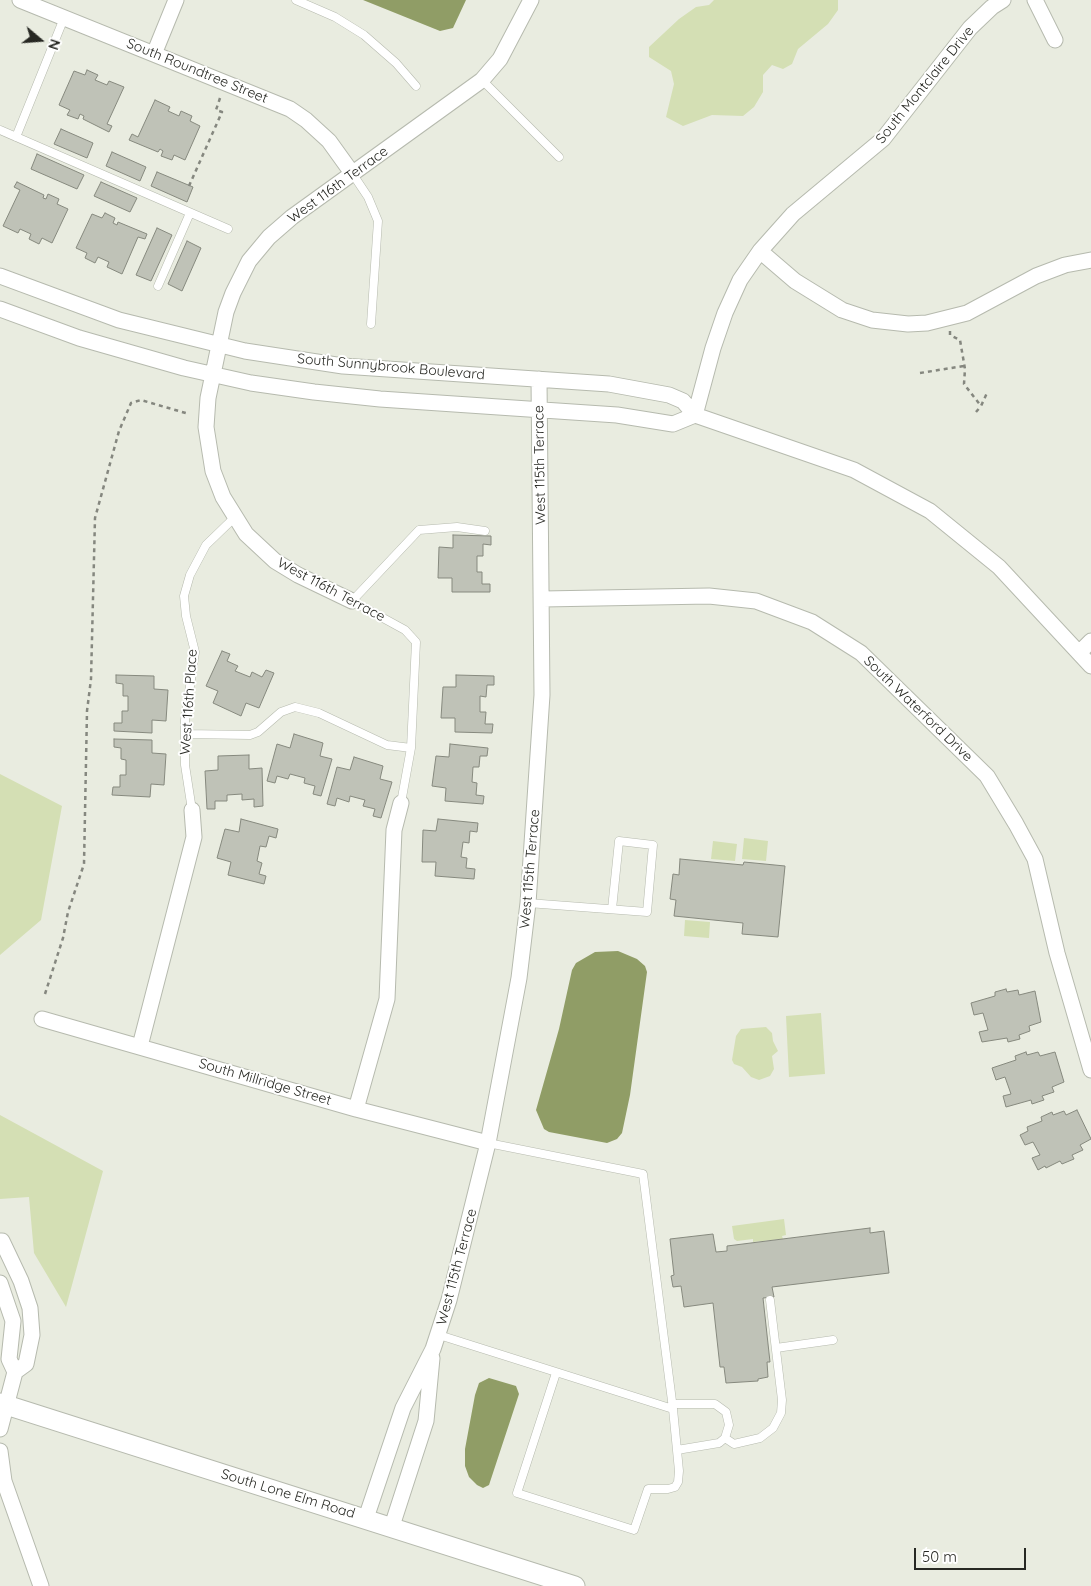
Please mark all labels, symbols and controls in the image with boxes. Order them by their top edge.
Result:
north arrow [15,15,65,65]
street label: South Montclaire Drive [873,23,977,147]
street label: South Roundtree Street [124,35,270,107]
text: N [44,37,64,52]
street label: West 116th Terrace [285,143,391,227]
street label: South Sunnybrook Boulevard [296,350,486,384]
street label: West 115th Terrace [531,405,549,525]
street label: West 116th Terrace [274,554,388,626]
street label: West 116th Place [177,649,201,755]
street label: South Waterford Drive [860,653,976,765]
street label: West 115th Terrace [516,809,544,929]
street label: South Millridge Street [197,1055,333,1109]
street label: West 115th Terrace [433,1207,481,1327]
street label: South Lone Elm Road [219,1466,357,1522]
scale bar [916,1538,1028,1570]
text: 50 m [922,1547,957,1566]

